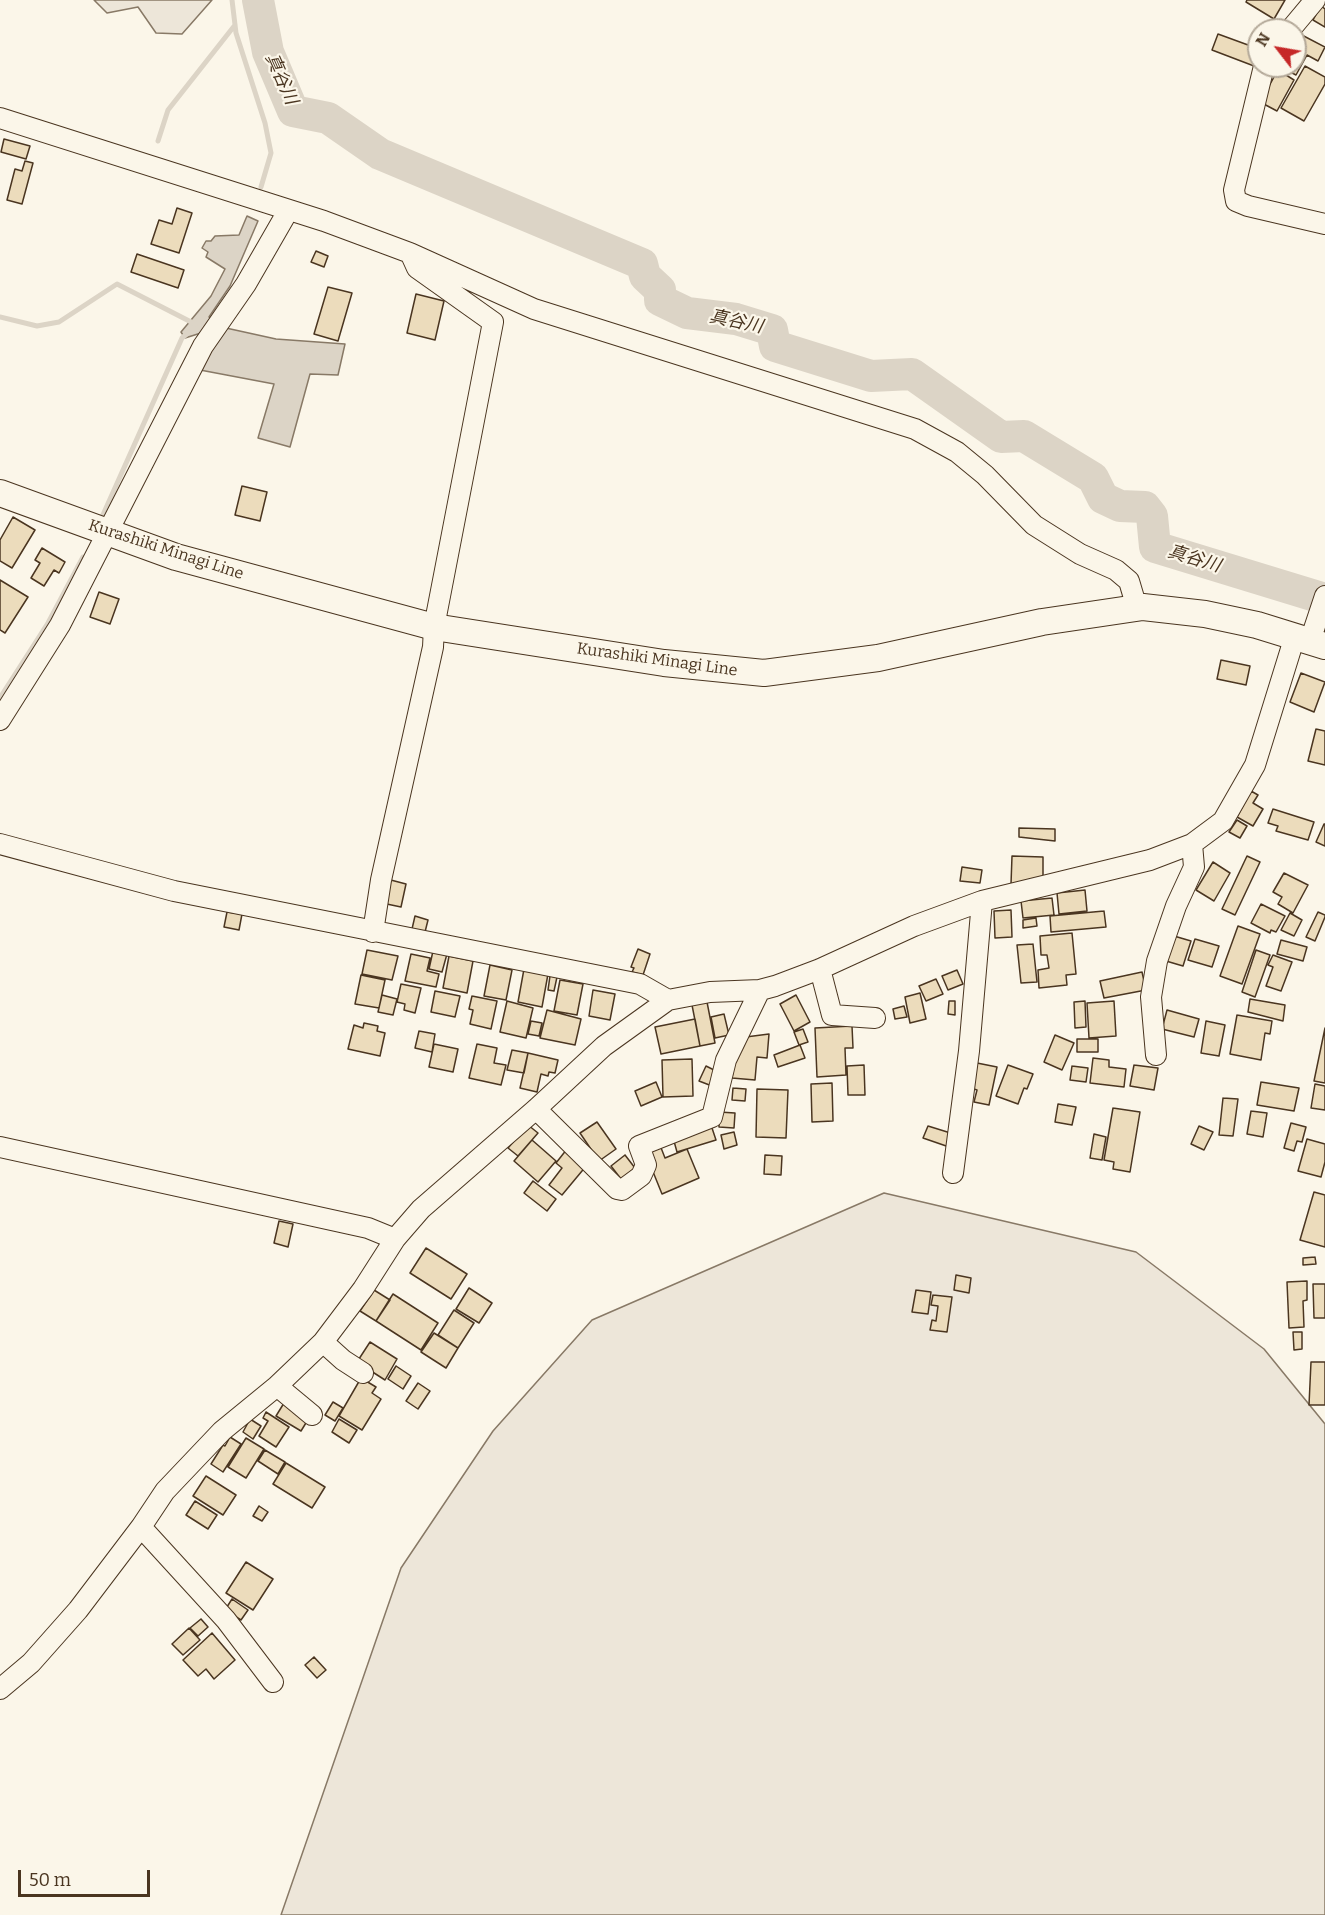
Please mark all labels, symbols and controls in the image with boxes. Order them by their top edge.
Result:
north arrow [1247,18,1307,78]
text: N [1252,29,1274,50]
water label: 真谷川 [260,50,302,108]
water label: 真谷川 [707,306,765,338]
street label: Kurashiki Minagi Line [86,516,246,584]
water label: 真谷川 [1165,541,1223,577]
street label: Kurashiki Minagi Line [575,639,739,681]
scale bar [21,1858,153,1896]
text: 50 m [29,1869,71,1891]

